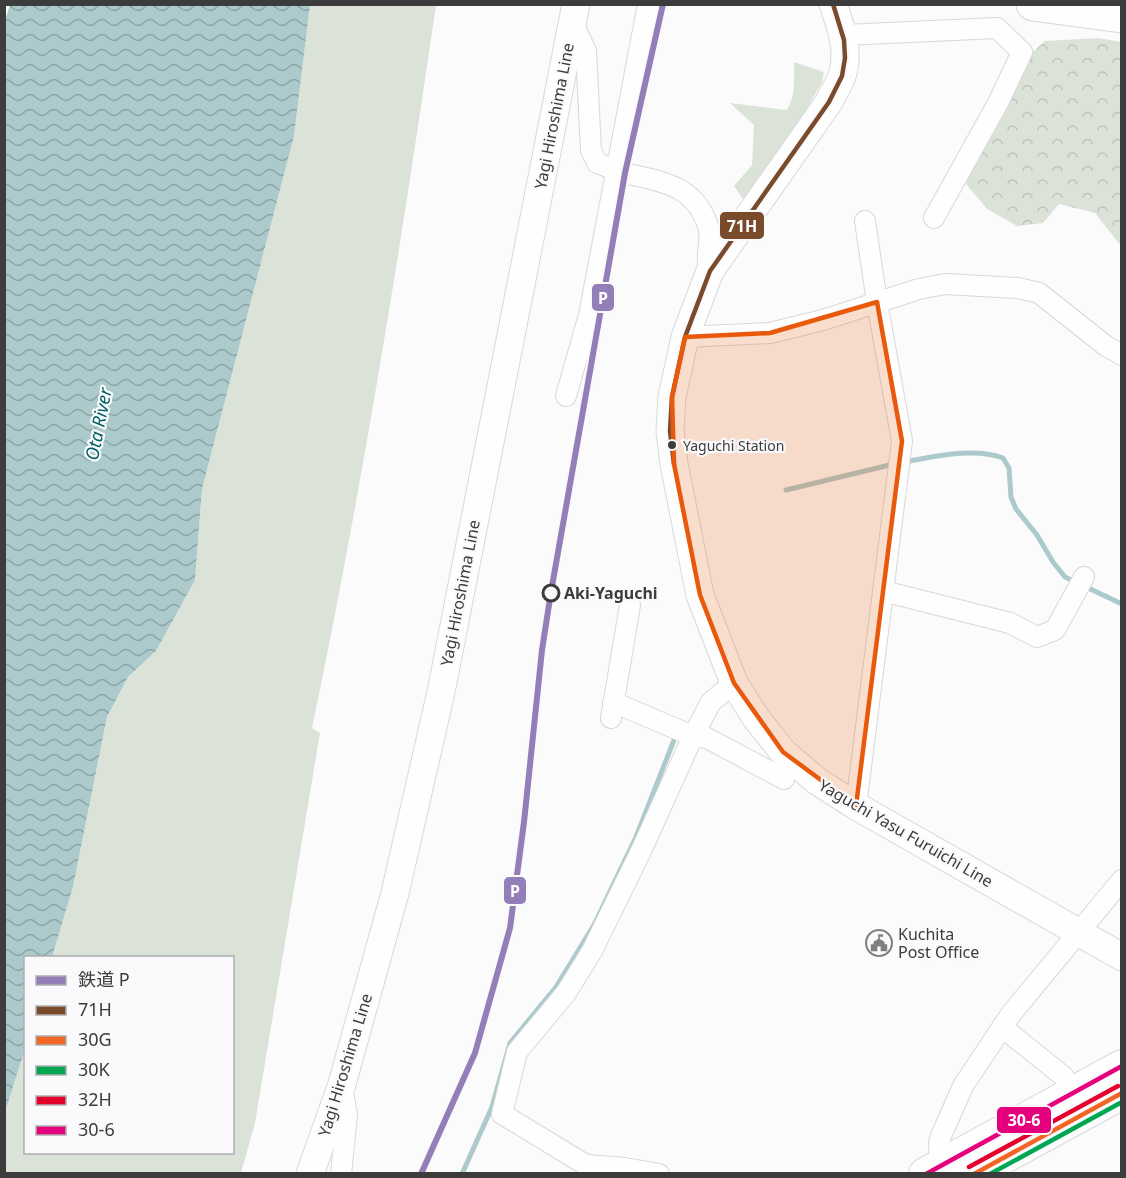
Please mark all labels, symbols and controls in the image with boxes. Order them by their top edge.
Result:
street label: Yagi Hiroshima Line [529,41,579,191]
line badge: 71H [719,211,765,240]
text: 71H [727,215,757,237]
line badge: P [591,283,615,312]
text: P [598,287,608,309]
water label: Ota River [79,385,117,462]
place label: Yaguchi Station [683,436,784,455]
marker: Yaguchi Station [666,439,678,451]
street label: Yagi Hiroshima Line [435,518,485,668]
place label: Aki-Yaguchi [564,582,658,604]
marker: Aki-Yaguchi [542,584,560,602]
street label: Yaguchi Yasu Furuichi Line [815,774,997,892]
line badge: P [503,876,527,905]
text: P [510,880,520,902]
place label: Kuchita Post Office [898,923,979,963]
public building icon: Kuchita Post Office [864,928,894,958]
legend [24,956,234,1154]
text: 鉄道 P [78,967,130,991]
street label: Yagi Hiroshima Line [313,991,377,1139]
text: 71H [78,997,112,1021]
text: 30G [78,1027,112,1051]
text: 30K [78,1057,111,1081]
text: 32H [78,1087,112,1111]
line badge: 30-6 [996,1106,1052,1134]
text: 30-6 [1008,1109,1040,1131]
text: 30-6 [78,1117,115,1141]

